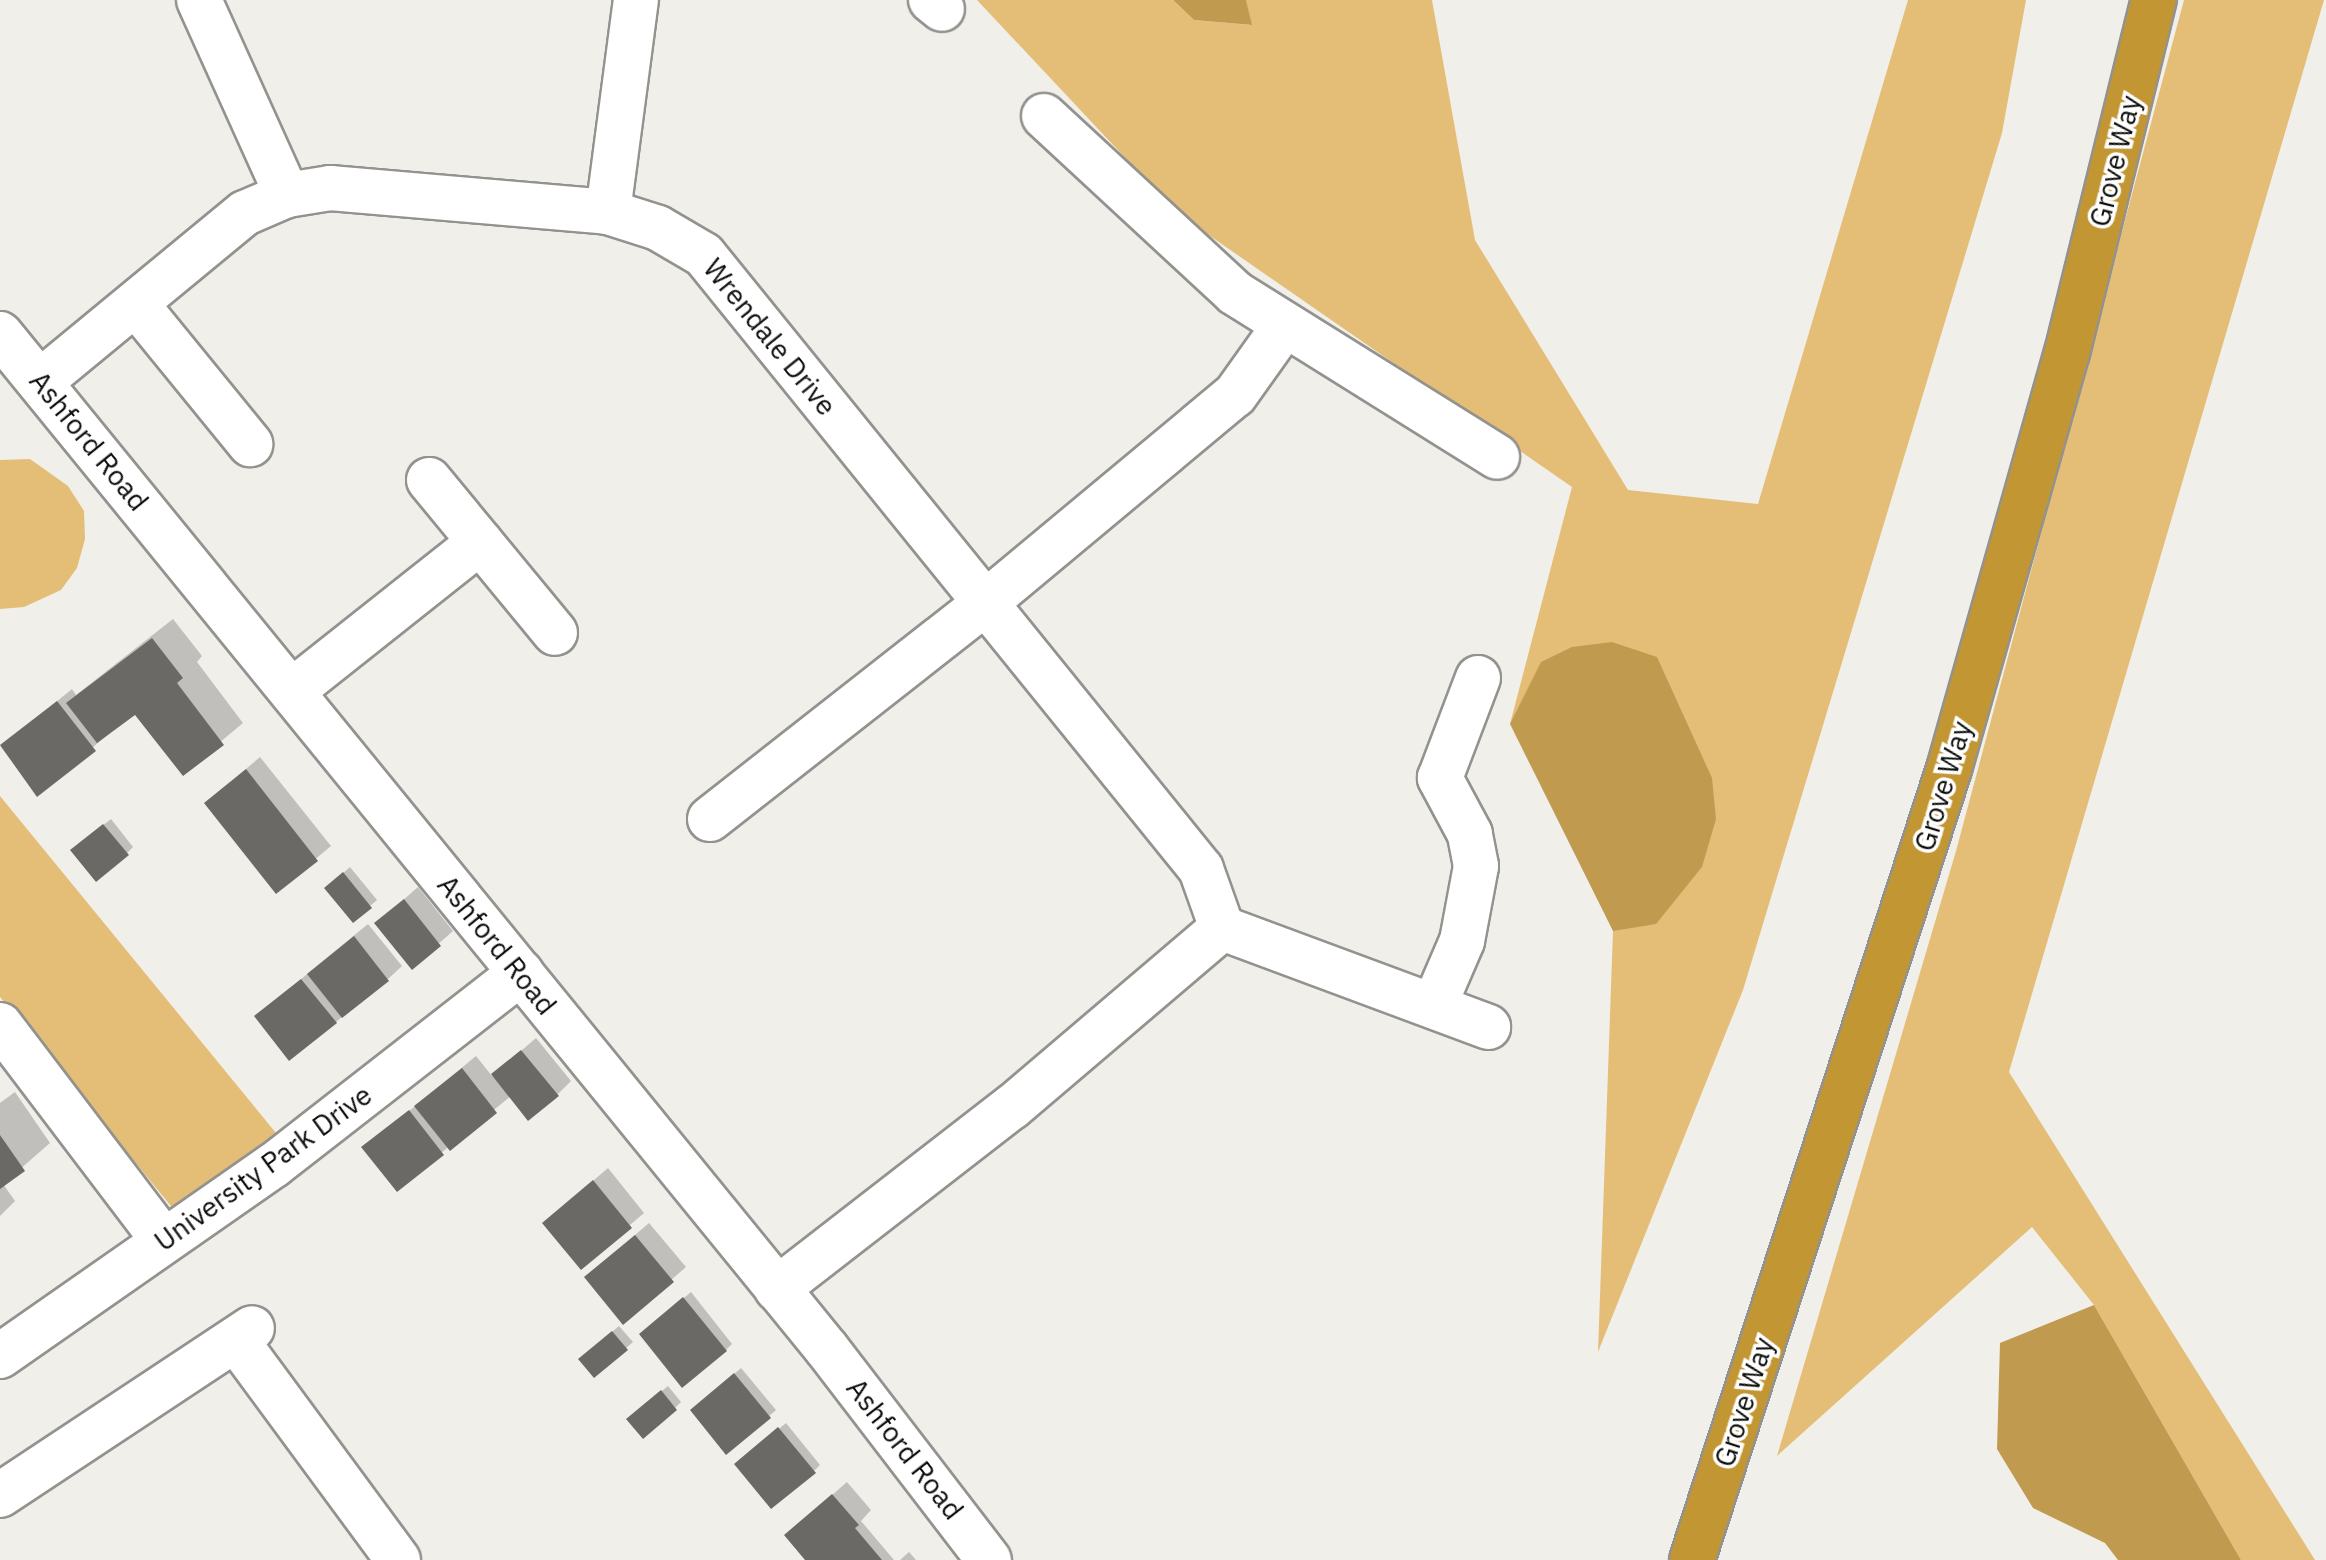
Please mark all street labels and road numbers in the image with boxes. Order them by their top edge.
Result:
street label: Grove Way [2082,92,2148,230]
street label: Wrendale Drive [697,252,843,422]
street label: Ashford Road [23,365,155,517]
street label: Grove Way [1907,717,1979,855]
street label: Ashford Road [431,869,563,1021]
street label: University Park Drive [148,1078,378,1258]
street label: Grove Way [1707,1333,1781,1471]
street label: Ashford Road [840,1372,970,1526]

